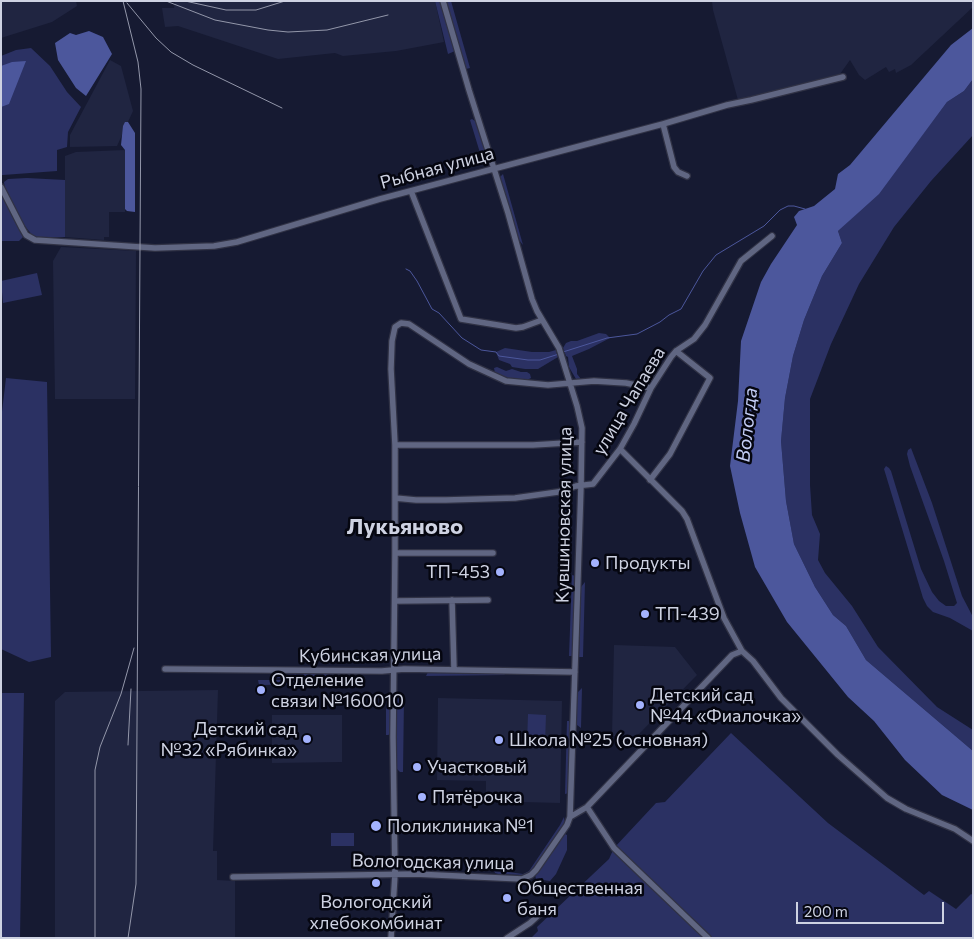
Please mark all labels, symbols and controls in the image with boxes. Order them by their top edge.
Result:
street label: Рыбная улица [378,142,496,194]
street label: улица Чапаева [588,343,670,459]
water label: Вологда [732,387,762,463]
street label: Кувшиновская улица [552,427,576,603]
district label: Лукьяново [347,514,463,540]
place label: Продукты [605,552,690,574]
marker: Продукты [589,557,601,569]
place label: ТП-453 [426,561,490,583]
marker: ТП-453 [494,566,506,578]
place label: ТП-439 [655,603,720,625]
marker: ТП-439 [639,608,651,620]
street label: Кубинская улица [299,643,441,667]
place label: Отделение связи №160010 [271,669,404,712]
marker: Отделение связи №160010 [255,684,267,696]
place label: Детский сад №44 «Фиалочка» [650,684,801,726]
marker: Детский сад №44 «Фиалочка» [634,699,646,711]
place label: Детский сад №32 «Рябинка» [161,718,297,761]
place label: Школа №25 (основная) [509,729,708,751]
marker: Детский сад №32 «Рябинка» [301,733,313,745]
marker: Школа №25 (основная) [493,734,505,746]
place label: Участковый [427,756,527,778]
marker: Участковый [411,761,423,773]
place label: Пятёрочка [432,786,523,808]
marker: Пятёрочка [416,791,428,803]
place label: Поликлиника №1 [387,815,534,837]
marker: Поликлиника №1 [369,819,383,833]
street label: Вологодская улица [352,850,514,874]
marker: Вологодский хлебокомбинат [370,877,382,889]
place label: Общественная баня [517,877,643,920]
place label: Вологодский хлебокомбинат [309,891,443,934]
marker: Общественная баня [501,892,513,904]
scale bar [799,892,946,924]
text: 200 m [804,902,848,920]

